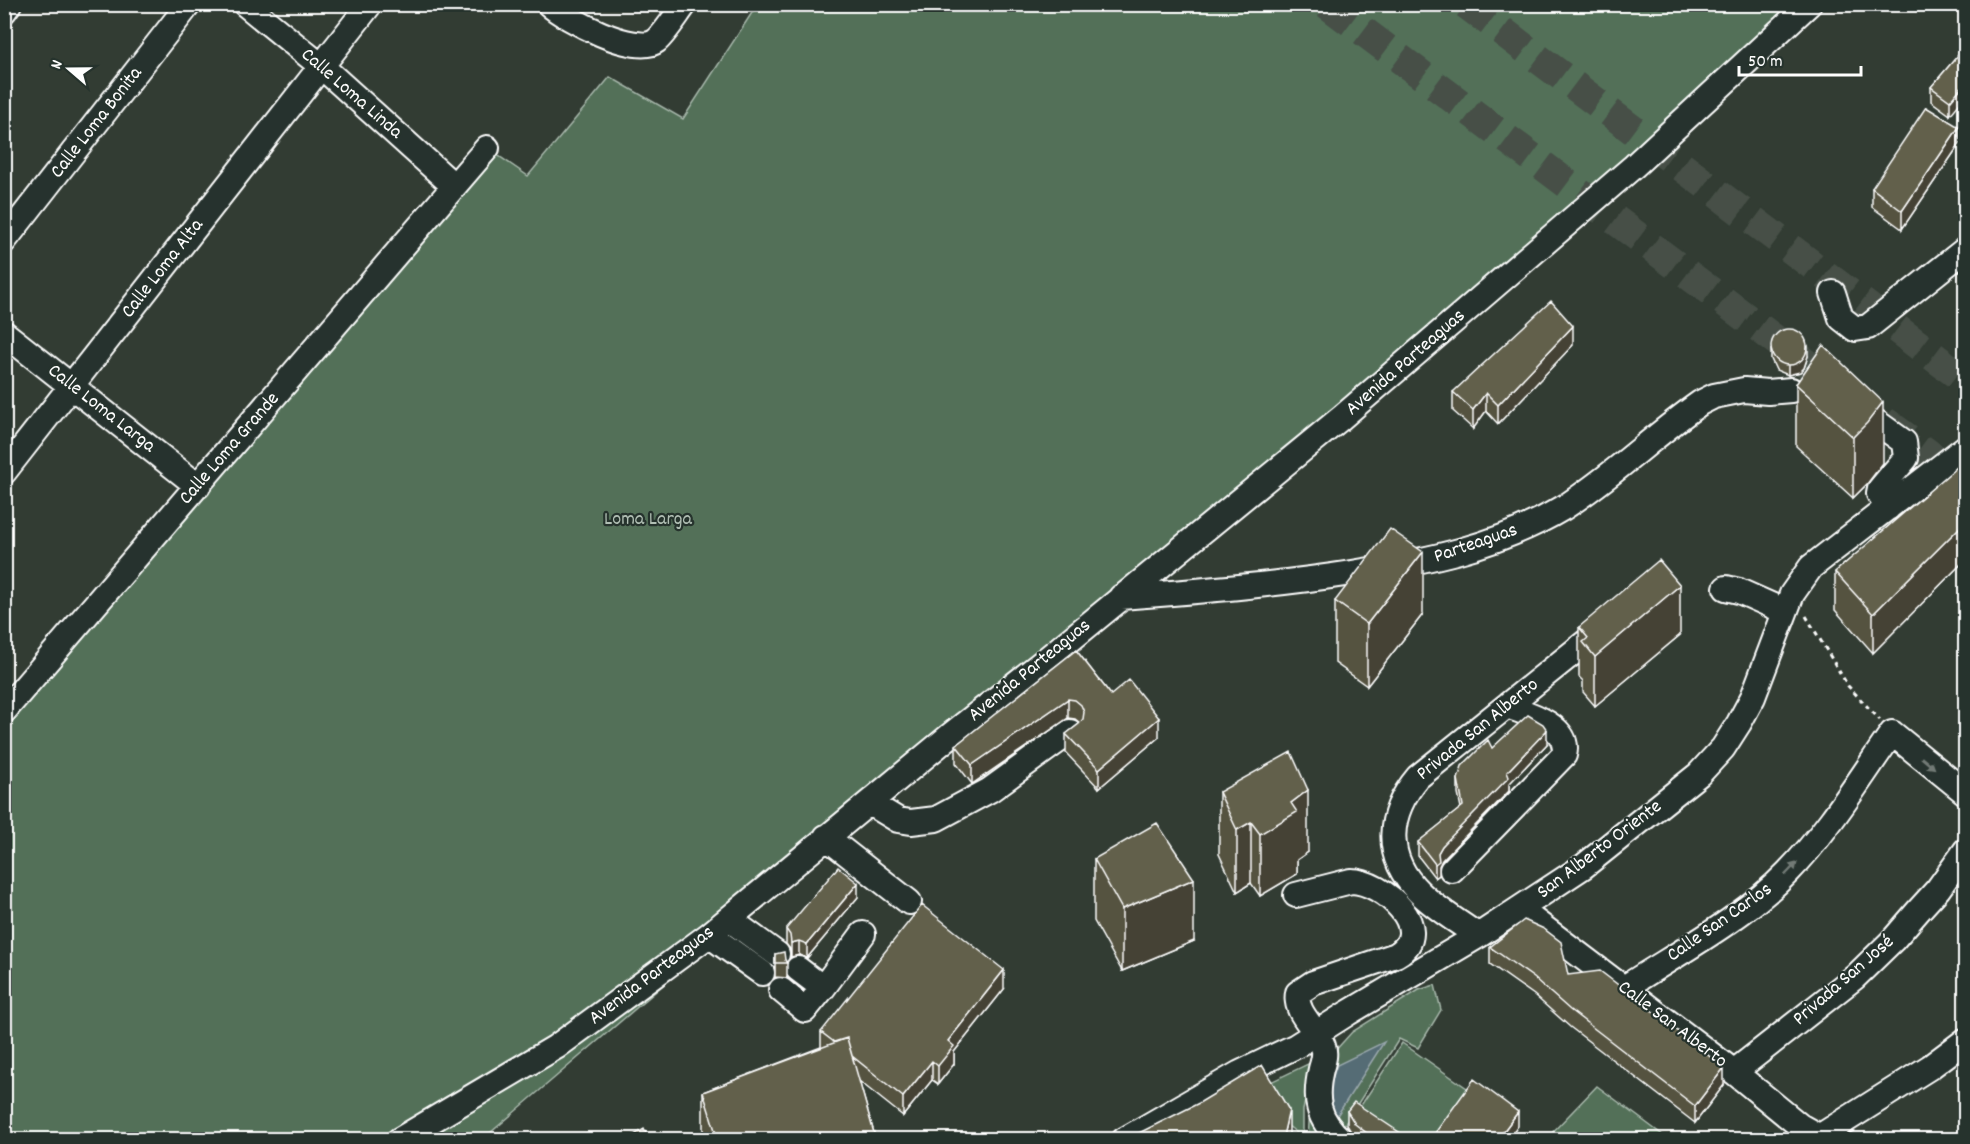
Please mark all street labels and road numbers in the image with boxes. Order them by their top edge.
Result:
street label: Calle Loma Linda [294,42,408,147]
street label: Calle Loma Bonita [44,61,150,185]
street label: Calle Loma Alta [115,213,211,325]
street label: Avenida Parteaguas [1340,303,1472,423]
street label: Calle Loma Larga [41,358,161,460]
street label: Calle Loma Grande [173,386,287,511]
street label: Parteaguas [1430,517,1522,571]
street label: Avenida Parteaguas [963,613,1097,729]
street label: Privada San Alberto [1411,672,1545,788]
street label: San Alberto Oriente [1532,794,1669,906]
street label: Calle San Carlos [1662,876,1778,970]
street label: Avenida Parteaguas [583,919,721,1033]
street label: Privada San José [1787,929,1901,1033]
street label: Calle San Alberto [1611,974,1733,1076]

